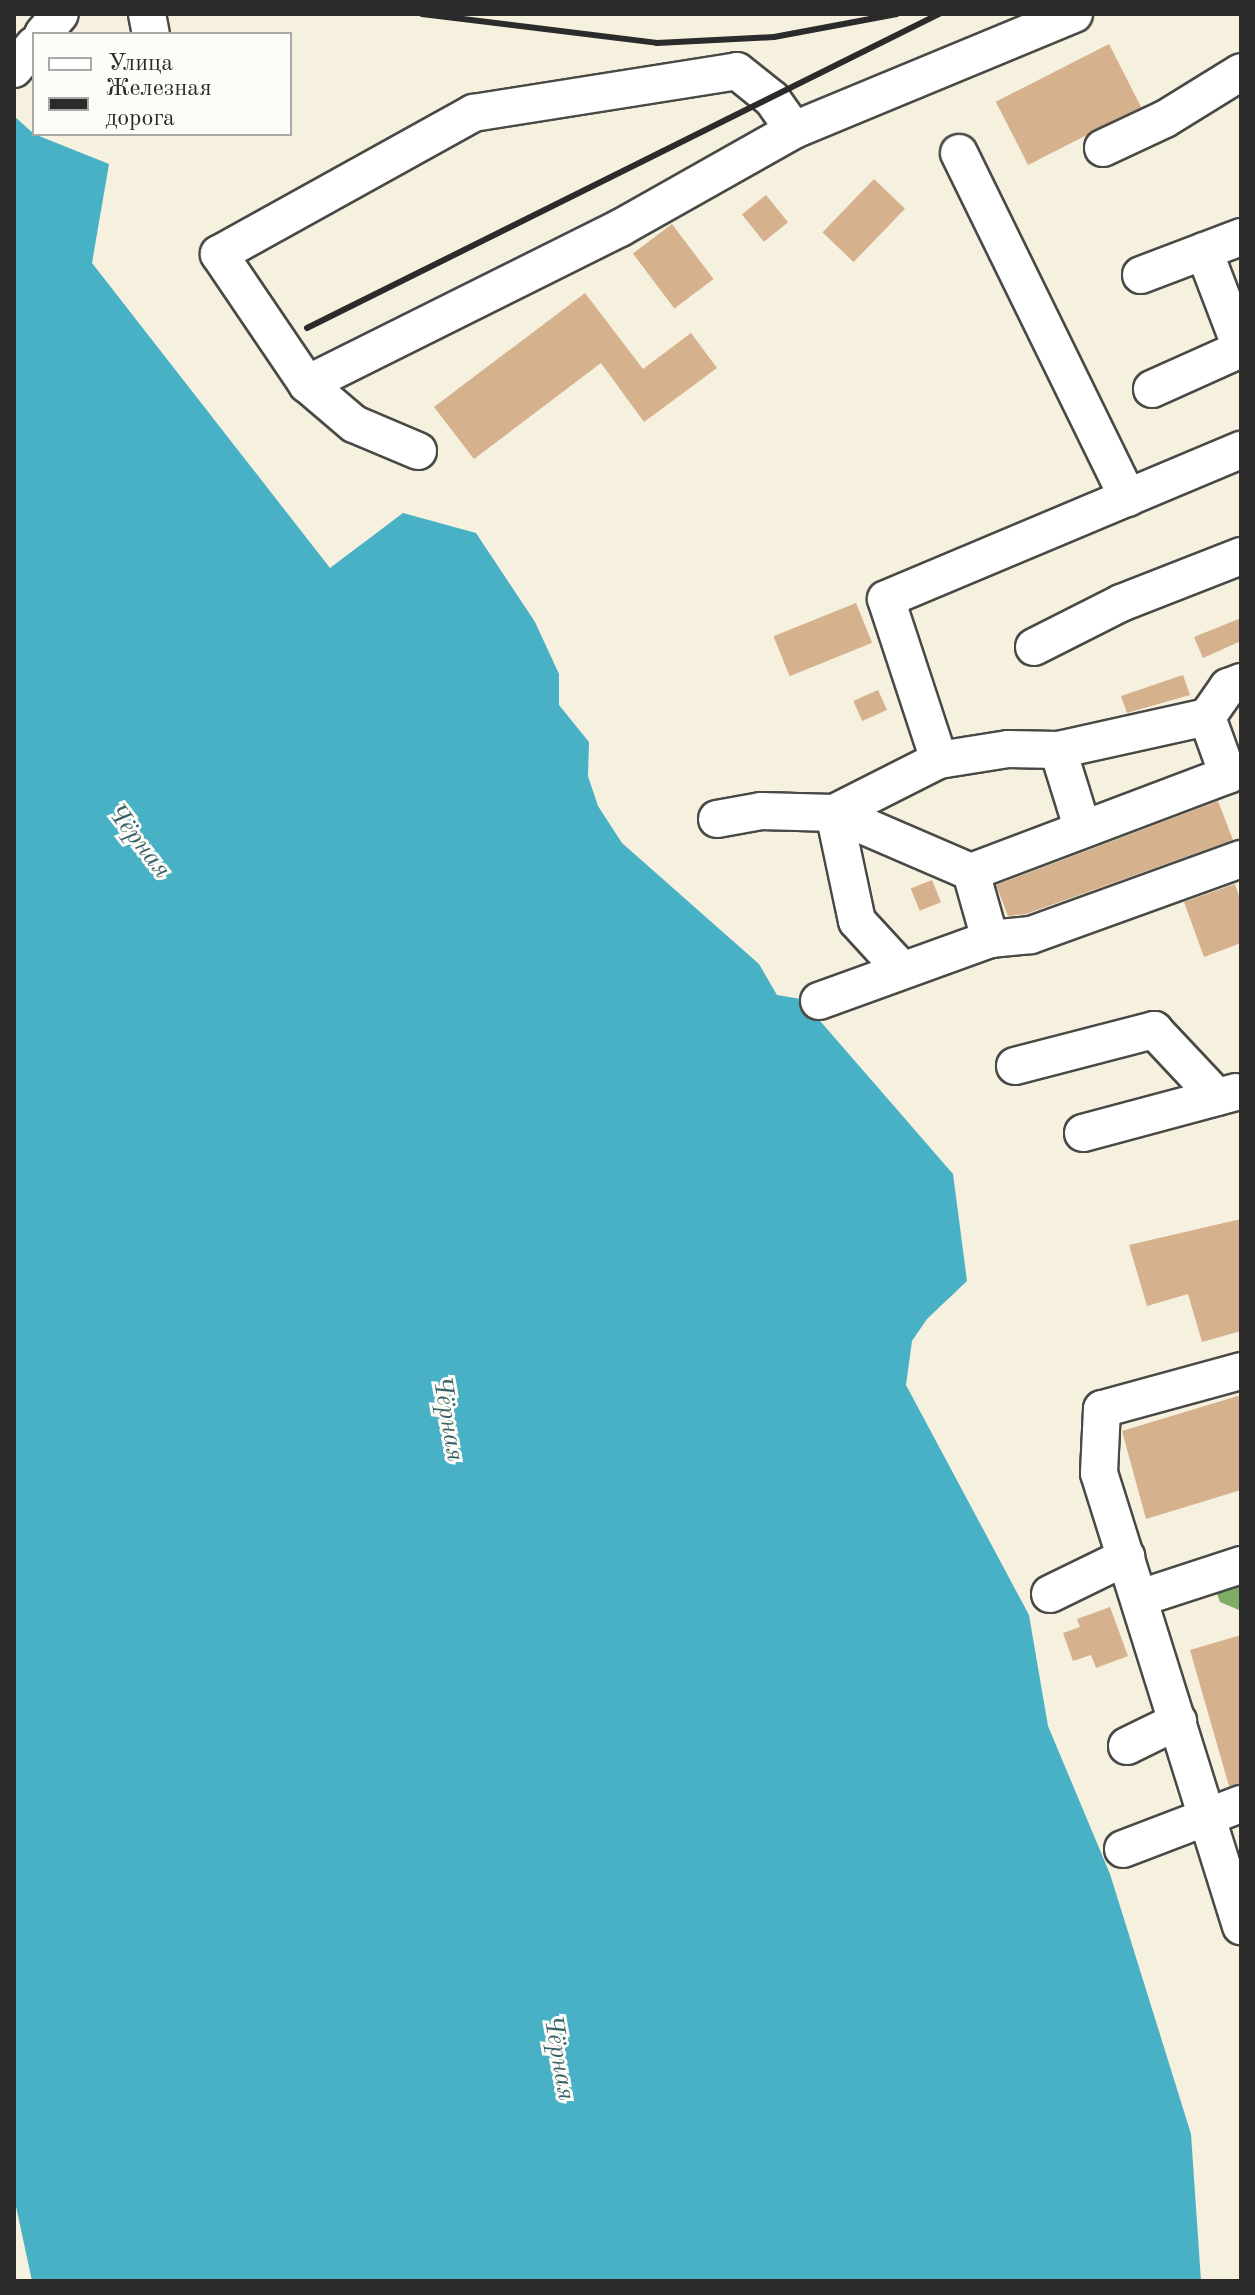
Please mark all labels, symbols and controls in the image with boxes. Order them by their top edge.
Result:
legend [32,32,292,136]
text: Улица [108,52,173,76]
text: Железная дорога [105,77,212,131]
water label: Чёрная [99,798,177,886]
water label: Чёрная [424,1374,470,1464]
water label: Чёрная [535,2013,581,2103]

